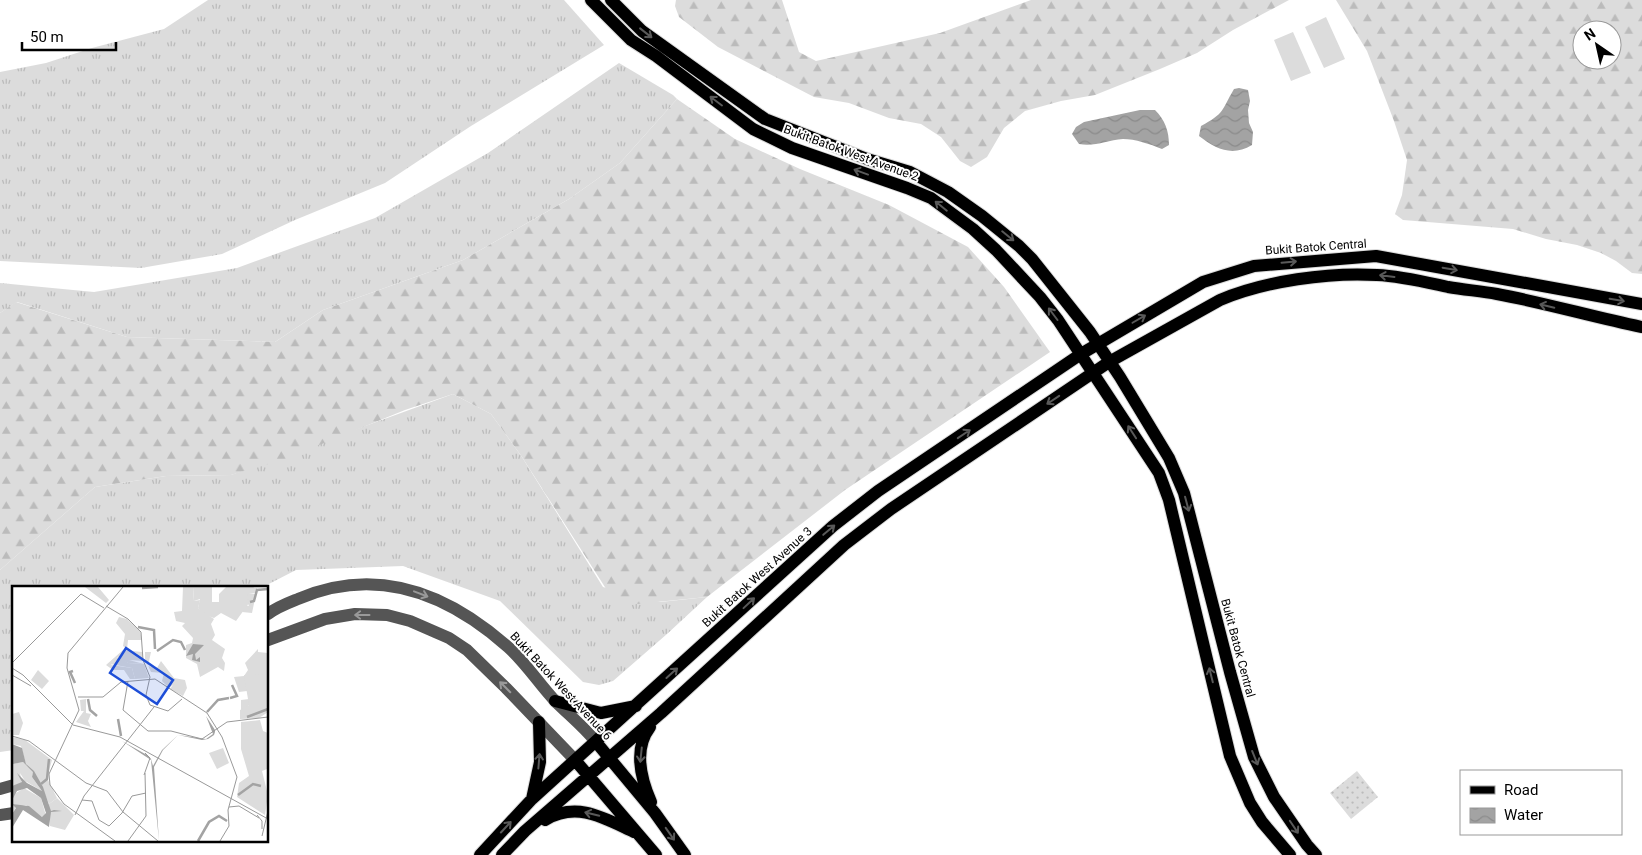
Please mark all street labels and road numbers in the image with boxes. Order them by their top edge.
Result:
street label: Bukit Batok West Avenue 2 [782,122,921,184]
street label: Bukit Batok Central [1265,236,1367,258]
street label: Bukit Batok West Avenue 3 [699,524,815,630]
street label: Bukit Batok Central [1218,597,1258,699]
street label: Bukit Batok West Avenue 6 [507,629,615,743]

